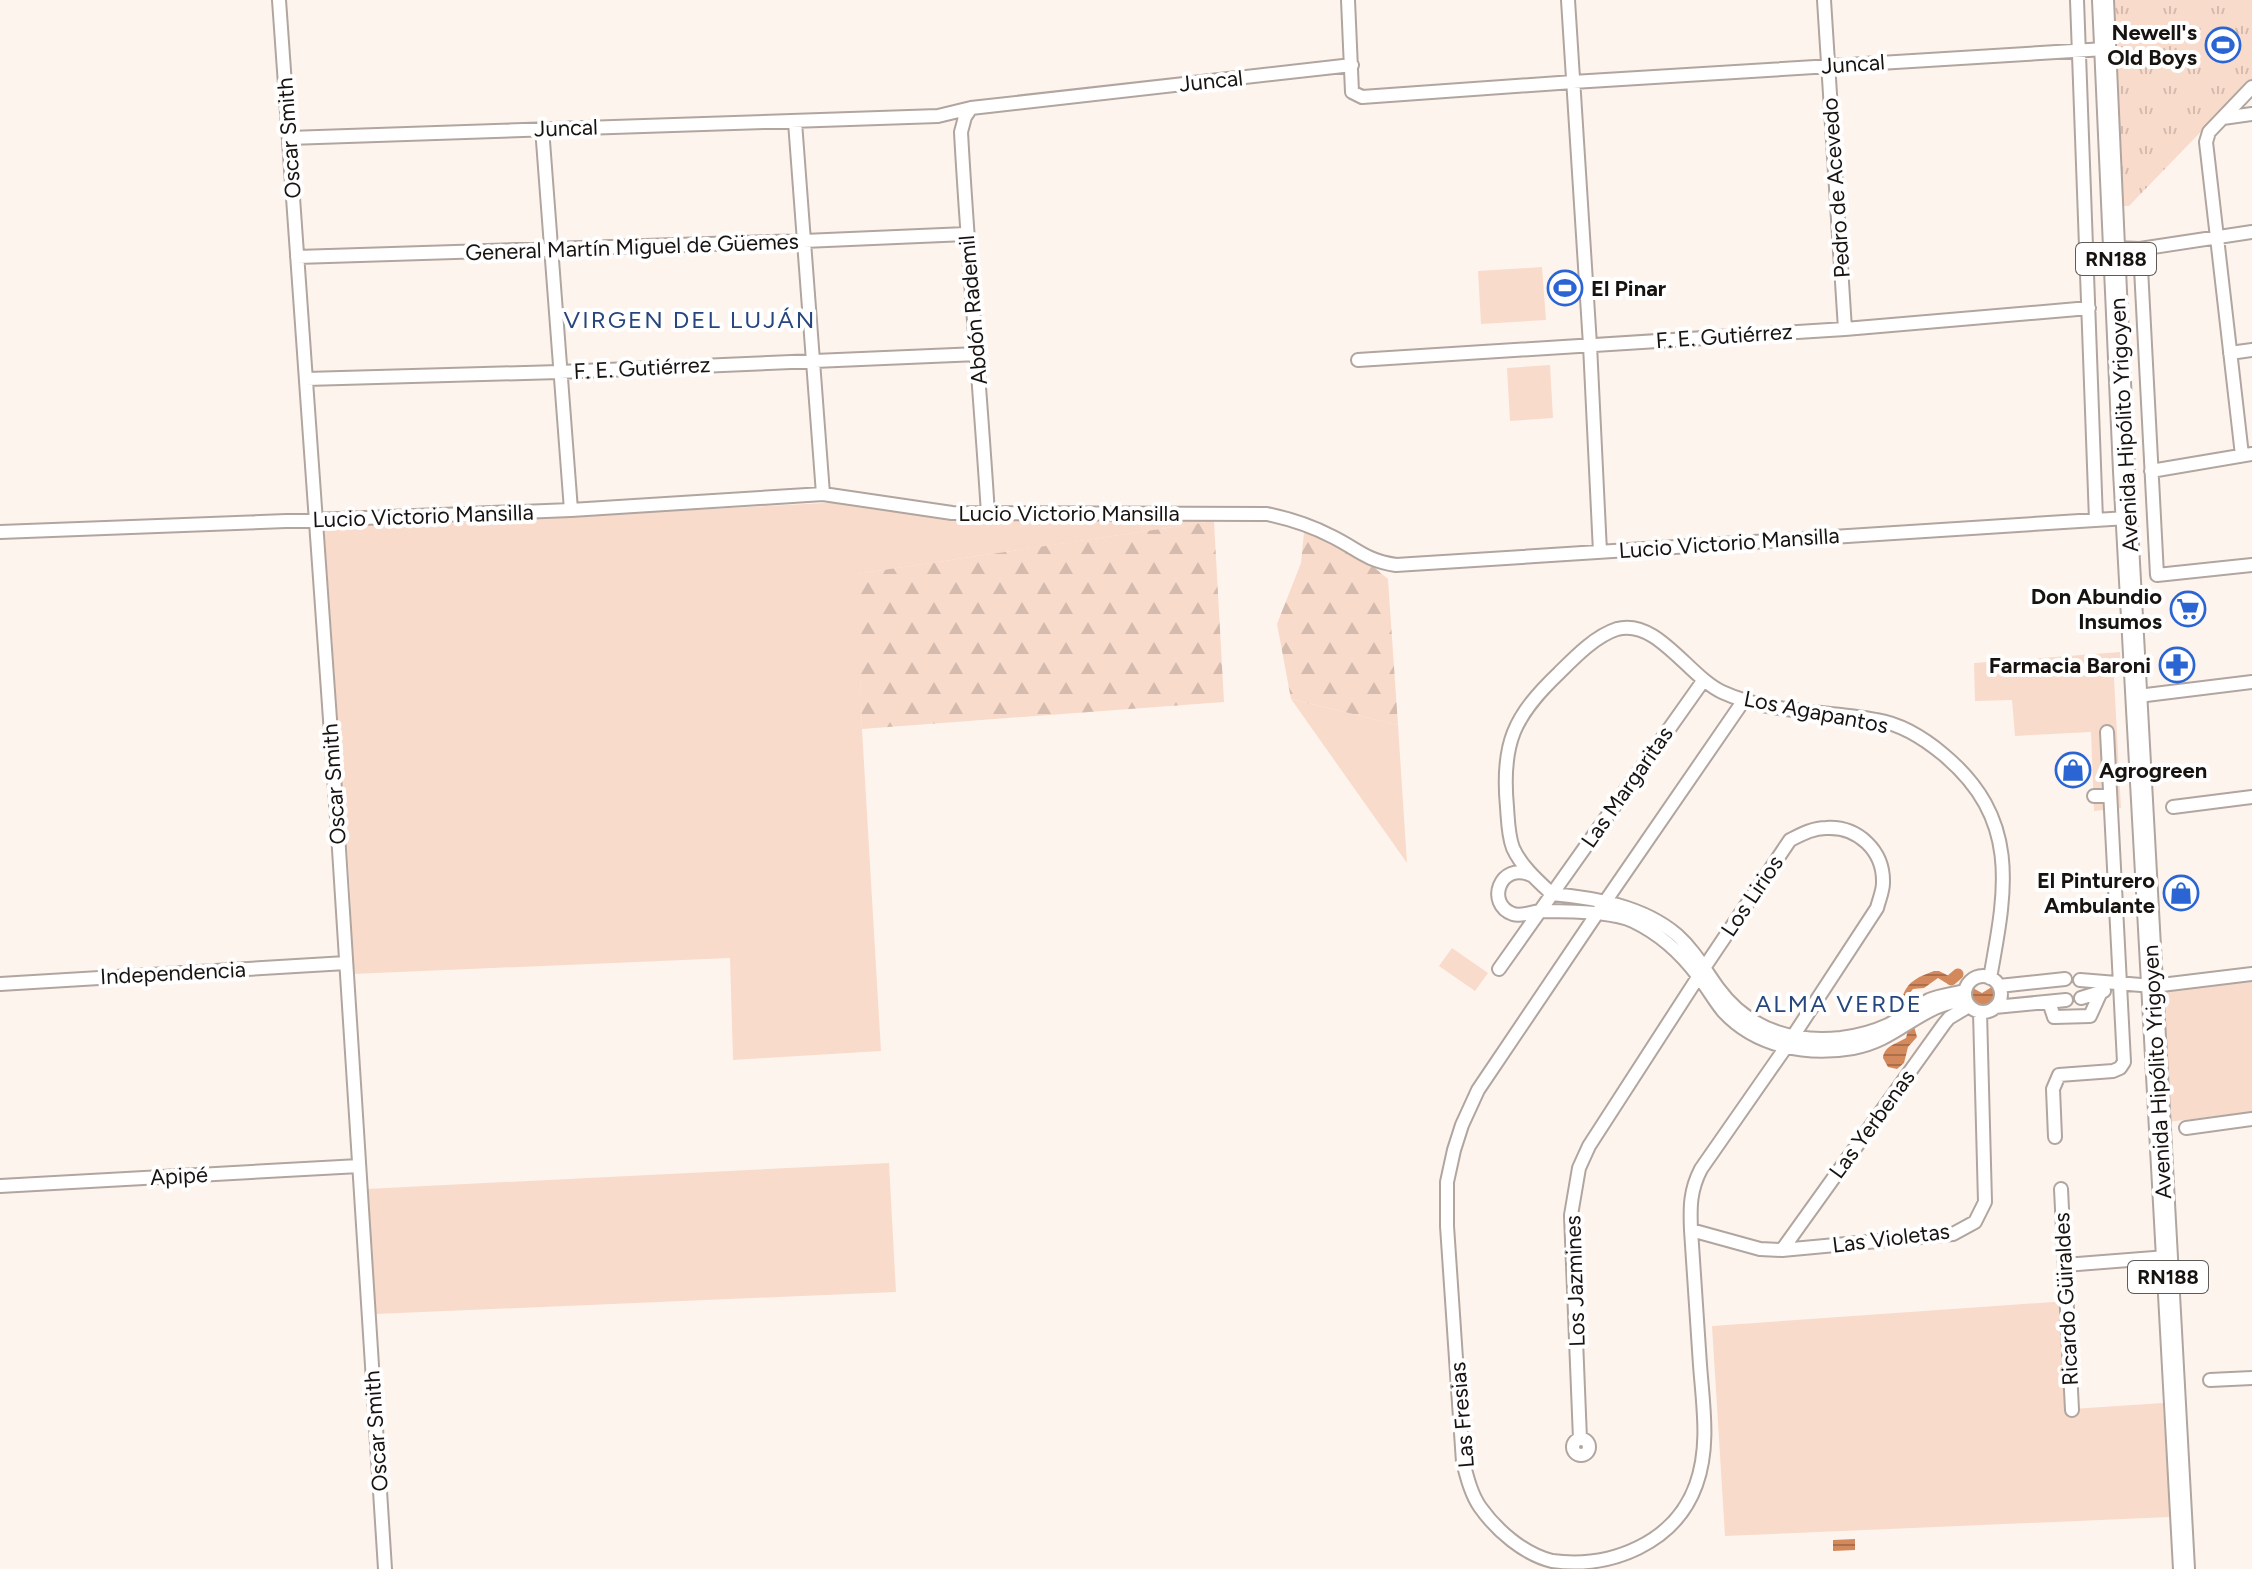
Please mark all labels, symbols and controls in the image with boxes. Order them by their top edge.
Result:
place label: Newell's Old Boys [2107,19,2197,71]
sports icon: Newell's Old Boys [2204,26,2242,64]
street label: Juncal [1820,48,1886,80]
street label: Juncal [1178,64,1244,98]
street label: Oscar Smith [271,77,307,199]
street label: Pedro de Acevedo [1816,97,1856,279]
street label: Juncal [534,113,598,143]
street label: General Martín Miguel de Güemes [465,228,799,266]
street label: Abdón Rademil [953,234,993,386]
road number: RN188 [2076,243,2156,275]
sports icon: El Pinar [1546,269,1584,307]
place label: El Pinar [1591,275,1667,302]
street label: Avenida Hipólito Yrigoyen [2104,297,2144,553]
district label: VIRGEN DEL LUJÁN [564,305,816,334]
street label: F. E. Gutiérrez [1655,318,1793,354]
street label: F. E. Gutiérrez [573,351,711,385]
street label: Lucio Victorio Mansilla [312,499,534,533]
street label: Lucio Victorio Mansilla [958,500,1180,527]
street label: Lucio Victorio Mansilla [1618,522,1840,564]
place label: Don Abundio Insumos [2031,583,2162,635]
supermarket icon: Don Abundio Insumos [2169,590,2207,628]
pharmacy icon: Farmacia Baroni [2158,646,2196,684]
place label: Farmacia Baroni [1989,652,2151,679]
street label: Los Agapantos [1741,685,1891,739]
street label: Las Margaritas [1575,721,1679,853]
street label: Oscar Smith [316,723,352,845]
shop icon: Agrogreen [2054,751,2092,789]
place label: Agrogreen [2099,757,2207,784]
street label: Los Lirios [1715,850,1789,942]
place label: El Pinturero Ambulante [2037,867,2155,919]
shop icon: El Pinturero Ambulante [2162,874,2200,912]
street label: Avenida Hipólito Yrigoyen [2137,944,2177,1200]
street label: Independencia [99,956,247,990]
district label: ALMA VERDE [1755,989,1923,1018]
street label: Las Yerbenas [1823,1064,1921,1184]
street label: Apipé [149,1161,209,1191]
street label: Ricardo Güiraldes [2048,1212,2084,1386]
street label: Los Jazmines [1559,1215,1591,1347]
street label: Las Violetas [1831,1217,1951,1259]
road number: RN188 [2128,1261,2208,1293]
street label: Las Fresias [1444,1361,1480,1469]
street label: Oscar Smith [358,1370,394,1492]

